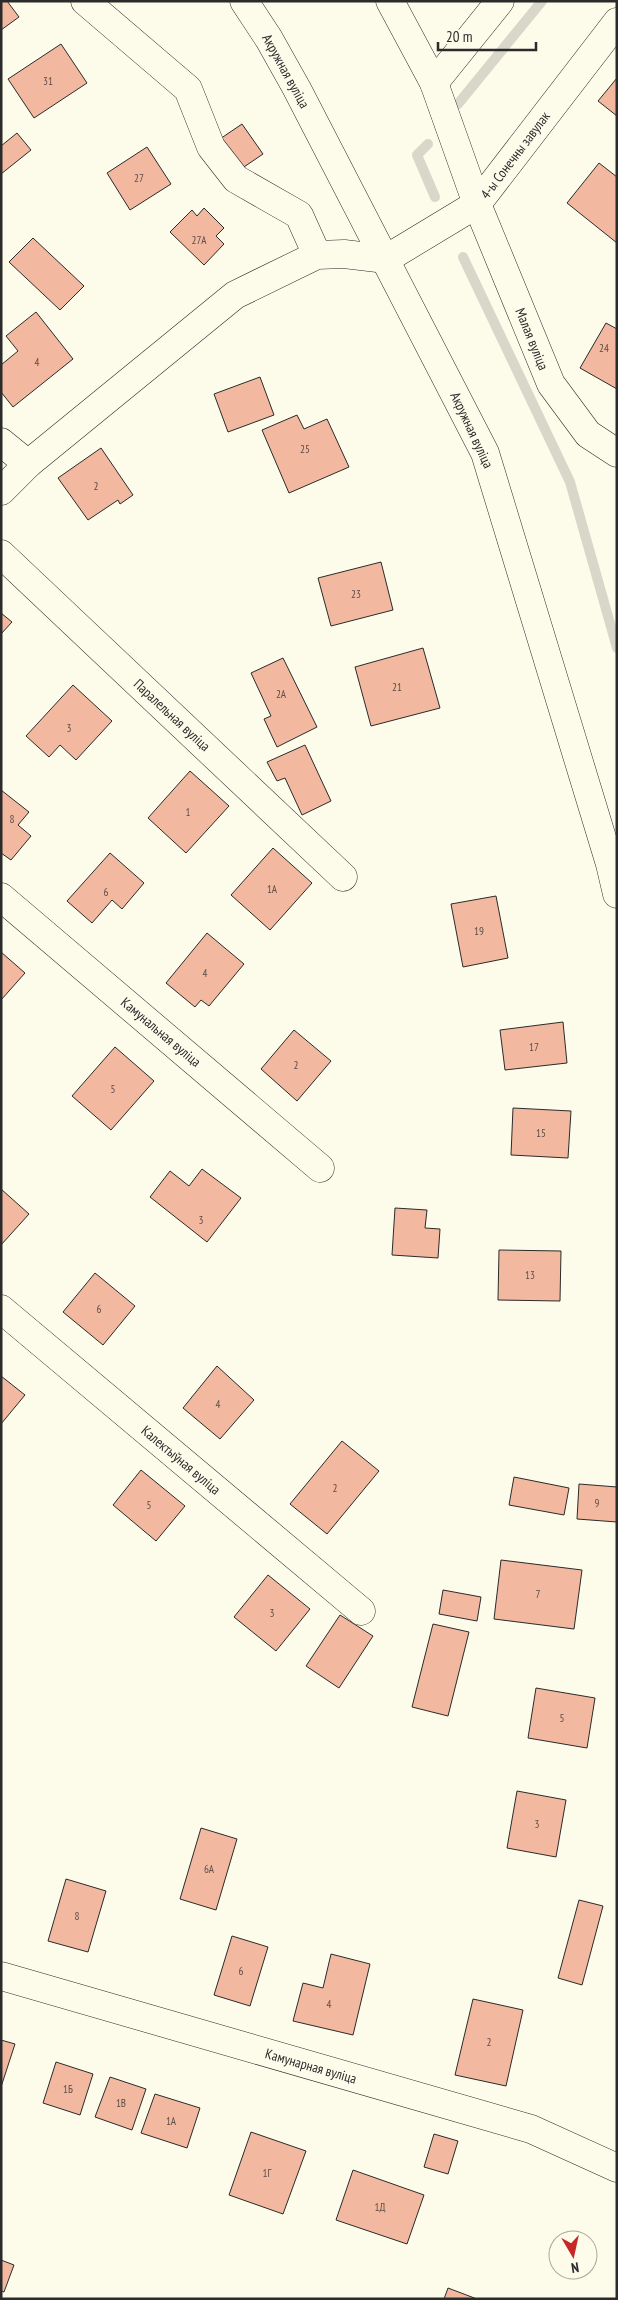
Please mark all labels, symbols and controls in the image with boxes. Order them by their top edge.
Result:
scale bar [438,20,536,52]
text: 20 m [446,27,472,46]
street label: Акружная вуліца [258,31,314,111]
house number: 31 [43,74,53,88]
street label: 4-ы Сонечны завулак [476,107,554,202]
house number: 27 [134,171,144,185]
house number: 27А [191,233,207,247]
street label: Малая вуліца [511,305,553,373]
house number: 24 [599,341,609,355]
house number: 4 [35,355,40,369]
street label: Акружная вуліца [446,389,498,471]
house number: 25 [300,442,310,456]
house number: 2 [94,479,99,493]
house number: 23 [351,587,361,601]
street label: Паралельная вуліца [130,675,214,755]
house number: 21 [392,680,402,694]
house number: 2А [276,687,287,701]
house number: 3 [67,721,72,735]
house number: 1 [186,805,191,819]
house number: 8 [10,812,15,826]
house number: 1А [267,882,278,896]
house number: 6 [104,885,109,899]
house number: 19 [474,924,484,938]
house number: 4 [203,966,208,980]
street label: Камунальная вуліца [117,993,205,1071]
house number: 17 [529,1040,539,1054]
house number: 2 [294,1058,299,1072]
house number: 5 [111,1082,116,1096]
house number: 15 [536,1126,546,1140]
house number: 3 [199,1213,204,1227]
house number: 13 [525,1268,535,1282]
house number: 6 [97,1302,102,1316]
house number: 4 [216,1397,221,1411]
street label: Калектыўная вуліца [138,1422,224,1498]
house number: 2 [333,1481,338,1495]
house number: 9 [595,1496,600,1510]
house number: 5 [147,1498,152,1512]
house number: 7 [536,1587,541,1601]
house number: 3 [270,1606,275,1620]
house number: 5 [560,1711,565,1725]
house number: 3 [535,1817,540,1831]
house number: 6А [204,1862,215,1876]
house number: 8 [75,1909,80,1923]
house number: 6 [239,1964,244,1978]
house number: 4 [327,1997,332,2011]
house number: 2 [487,2035,492,2049]
street label: Камунарная вуліца [263,2044,359,2088]
house number: 1Б [63,2082,73,2096]
house number: 1В [116,2096,126,2110]
house number: 1А [166,2114,177,2128]
house number: 1Г [263,2166,273,2180]
house number: 1Д [375,2200,385,2214]
north arrow [548,2230,598,2280]
text: N [570,2258,580,2277]

